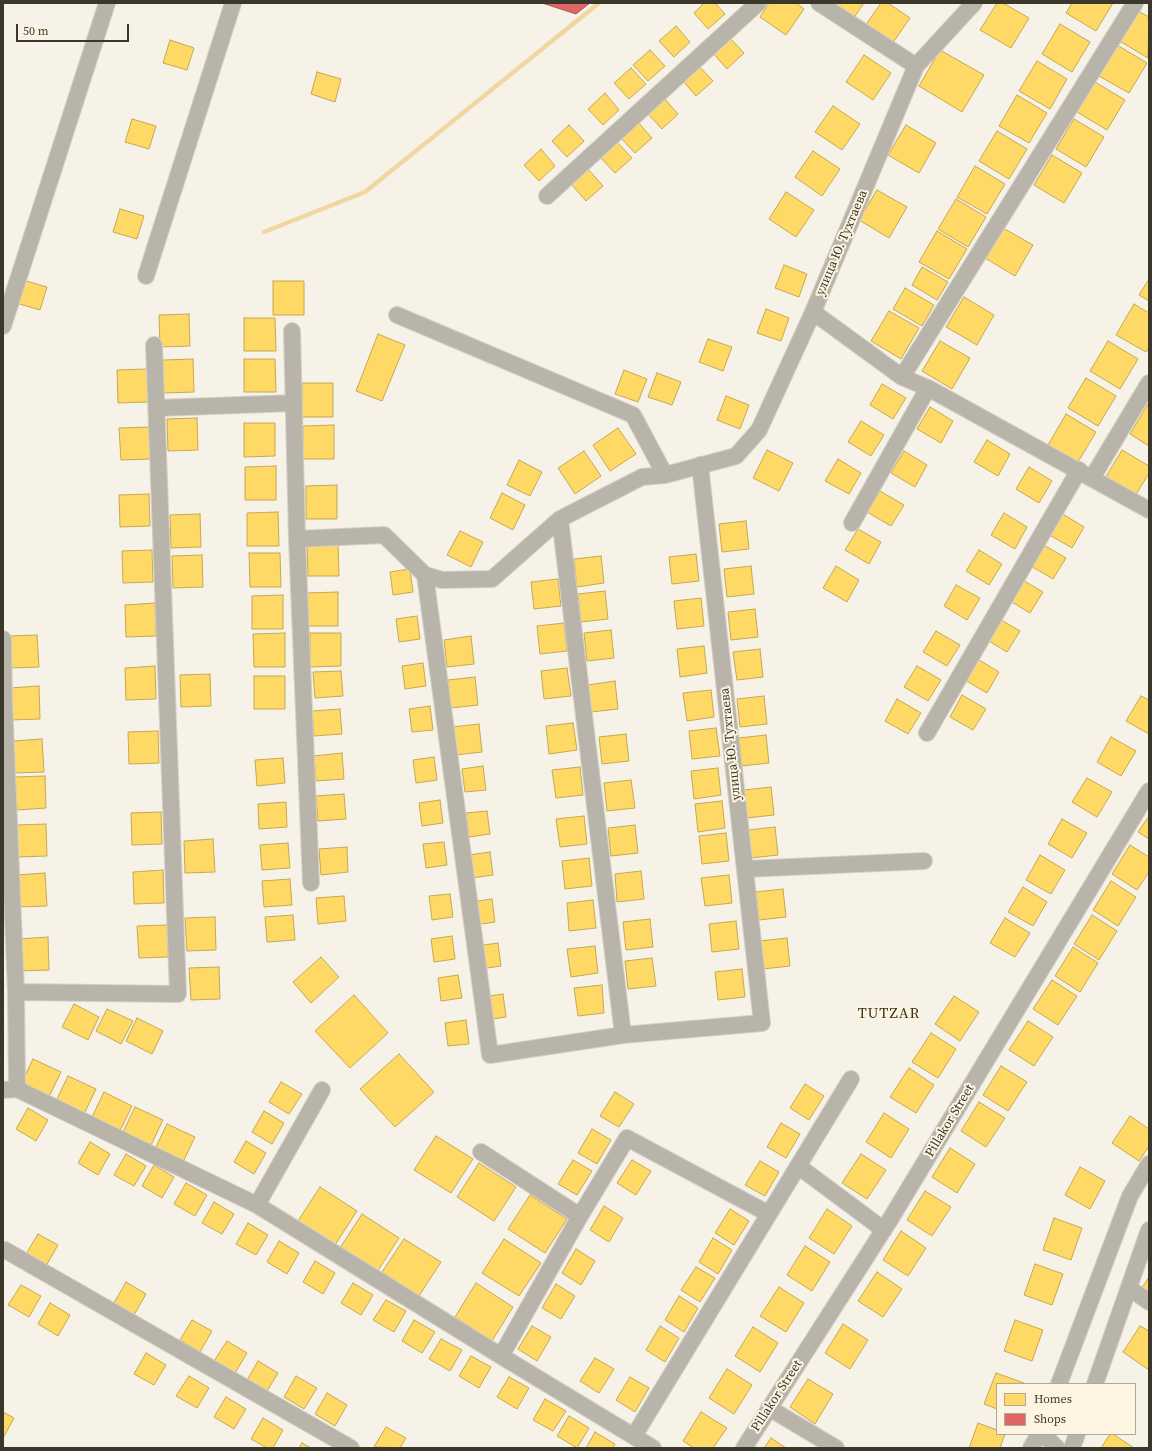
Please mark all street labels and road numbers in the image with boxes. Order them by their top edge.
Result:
street label: улица Ю. Тухтаева [813,188,871,298]
street label: улица Ю. Тухтаева [717,687,745,801]
street label: Pillakor Street [922,1082,978,1160]
street label: Pillakor Street [748,1357,806,1435]

